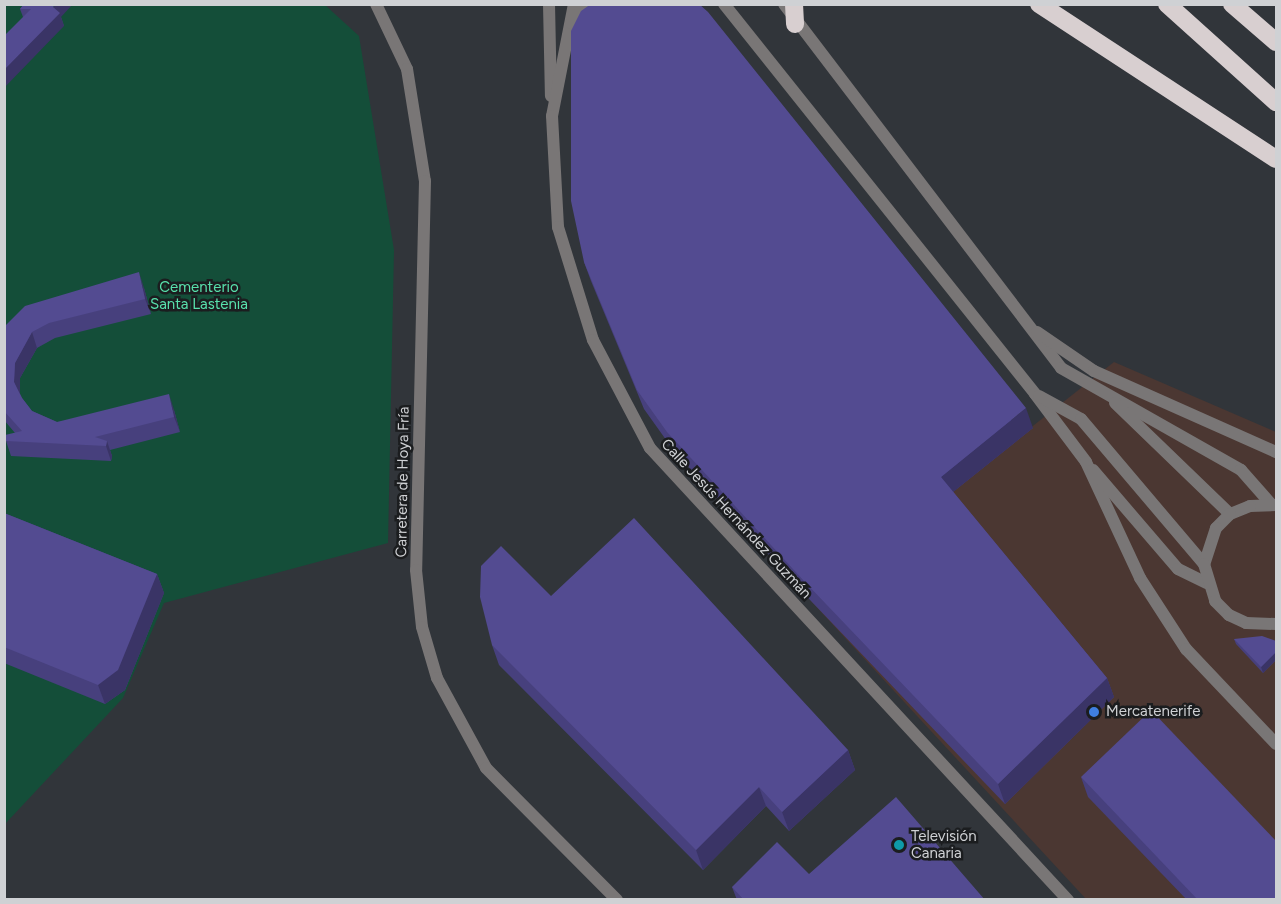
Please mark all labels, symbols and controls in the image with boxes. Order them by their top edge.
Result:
park label: Cementerio Santa Lastenia [150,278,248,313]
street label: Carretera de Hoya Fría [393,406,413,558]
street label: Calle Jesús Hernández Guzmán [657,435,815,603]
place label: Mercatenerife [1106,703,1200,721]
marker: Mercatenerife [1087,705,1101,719]
place label: Televisión Canaria [911,827,977,862]
marker: Televisión Canaria [892,838,906,852]

